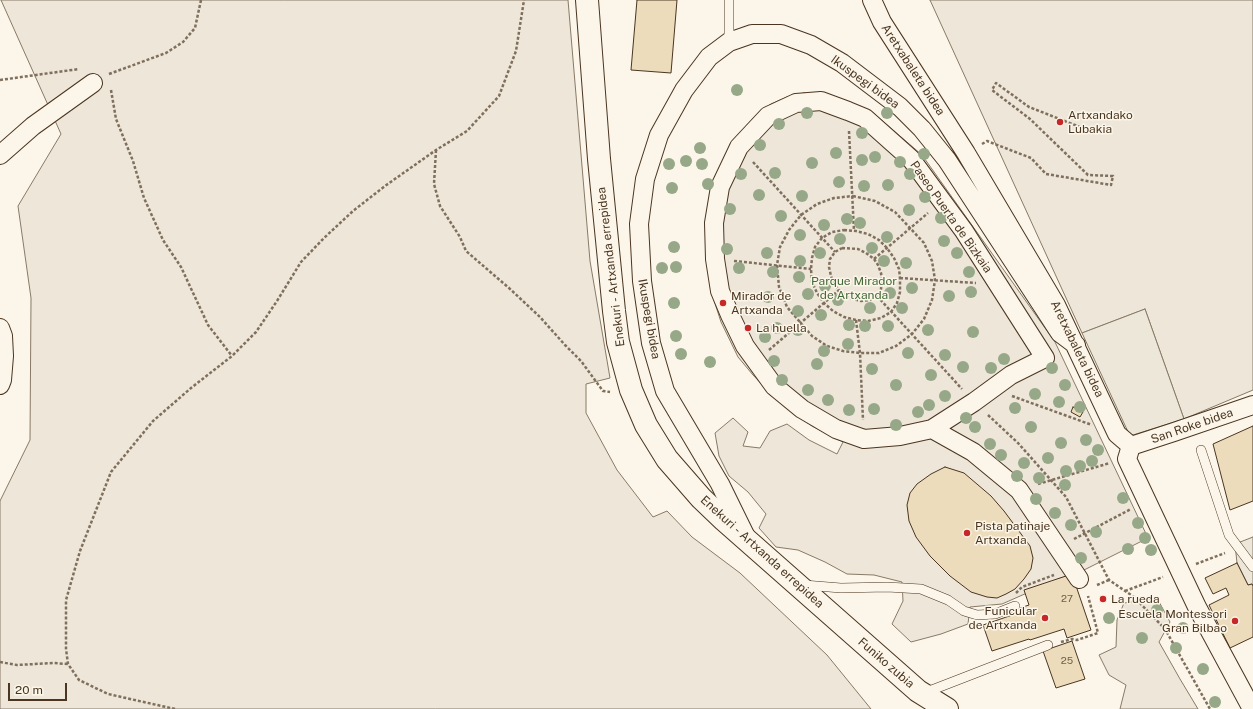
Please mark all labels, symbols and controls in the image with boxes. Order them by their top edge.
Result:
street label: Aretxabaleta bidea [878,22,948,118]
street label: Ikuspegi bidea [828,52,902,112]
place label: Artxandako Lubakia [1068,108,1133,136]
marker: Artxandako Lubakia [1055,117,1065,127]
street label: Paseo Puerta de Bizkaia [907,158,995,276]
street label: Enekuri - Artxanda errepidea [594,186,628,348]
park label: Parque Mirador de Artxanda [811,274,897,302]
street label: Ikuspegi bidea [635,278,663,360]
place label: Mirador de Artxanda [731,289,791,317]
marker: Mirador de Artxanda [718,298,728,308]
street label: Aretxabaleta bidea [1047,298,1107,400]
place label: La huella [756,321,807,335]
marker: La huella [743,323,753,333]
street label: San Roke bidea [1149,405,1235,447]
street label: Enekuri - Artxanda errepidea [697,493,827,611]
place label: Pista patinaje Artxanda [975,519,1050,547]
marker: Pista patinaje Artxanda [962,528,972,538]
place label: La rueda [1111,592,1160,606]
house number: 27 [1061,593,1073,605]
marker: La rueda [1098,594,1108,604]
place label: Funicular de Artxanda [969,604,1037,632]
place label: Escuela Montessori Gran Bilbao [1118,607,1227,635]
marker: Funicular de Artxanda [1040,613,1050,623]
marker: Escuela Montessori Gran Bilbao [1230,616,1240,626]
street label: Funiko zubia [855,635,917,691]
house number: 25 [1061,655,1073,667]
scale bar [10,675,69,701]
text: 20 m [15,683,43,697]

